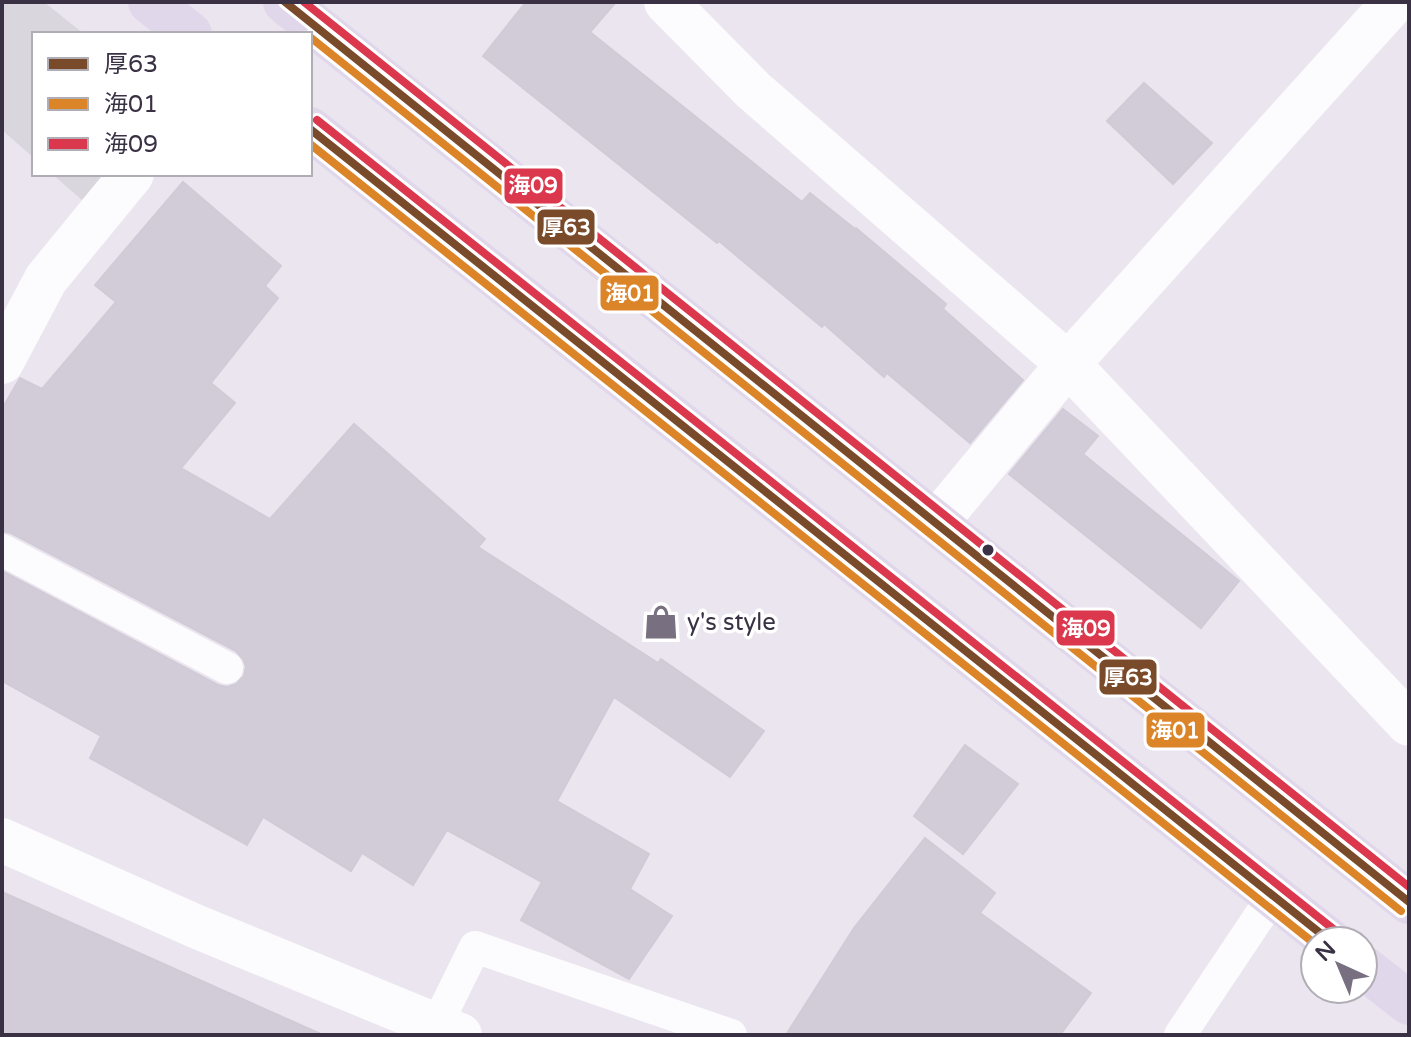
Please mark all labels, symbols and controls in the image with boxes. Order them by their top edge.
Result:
legend [32,32,312,176]
text: 厚63 [104,50,158,79]
text: 海01 [104,90,158,119]
text: 海09 [104,130,158,159]
line badge: 海09 [503,167,564,205]
text: 海09 [508,173,558,199]
line badge: 厚63 [536,208,596,246]
text: 厚63 [541,215,591,241]
line badge: 海01 [599,274,660,312]
text: 海01 [605,281,655,307]
unlabelled marker [980,542,996,558]
shop icon: y's style [642,603,680,641]
place label: y's style [687,608,776,637]
line badge: 海09 [1055,609,1116,647]
text: 海09 [1061,616,1111,642]
line badge: 厚63 [1098,658,1158,696]
text: 厚63 [1103,665,1153,691]
line badge: 海01 [1145,711,1206,749]
text: 海01 [1150,718,1200,744]
north arrow [1299,925,1379,1005]
text: N [1310,936,1341,967]

